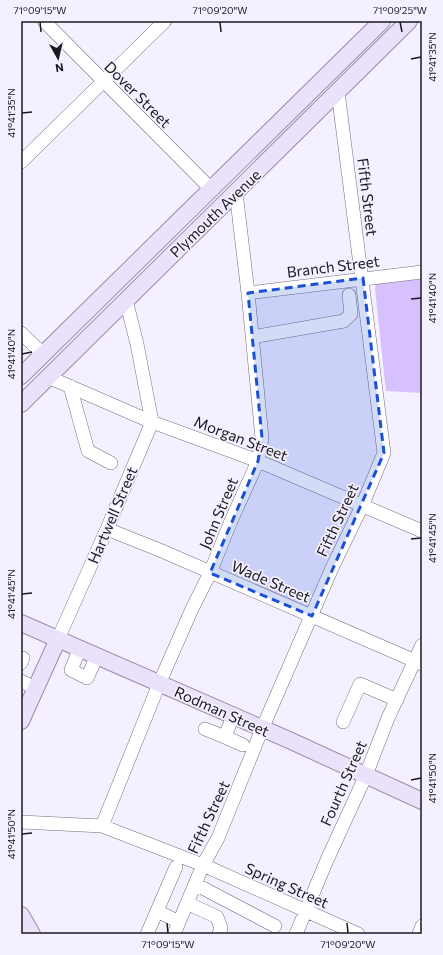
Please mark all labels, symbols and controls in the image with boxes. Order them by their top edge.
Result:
text: 71°09'15"W [14,4,66,16]
text: 71°09'20"W [193,4,247,16]
text: 71°09'25"W [373,4,427,16]
text: 41°41'35"N [426,32,438,82]
north arrow [38,38,78,78]
street label: Dover Street [101,57,175,131]
text: N [54,61,64,75]
text: 41°41'35"N [5,88,17,138]
street label: Fifth Street [354,157,382,237]
street label: Plymouth Avenue [166,165,264,261]
street label: Branch Street [286,251,380,281]
text: 41°41'40"N [426,273,438,323]
text: 41°41'40"N [5,329,17,379]
street label: Morgan Street [192,412,290,464]
street label: Hartwell Street [83,464,141,566]
street label: John Street [195,475,241,551]
street label: Fifth Street [312,481,362,559]
text: 41°41'45"N [426,513,438,563]
street label: Wade Street [229,556,313,606]
text: 41°41'45"N [5,569,17,619]
street label: Rodman Street [172,682,272,740]
street label: Fourth Street [316,737,370,829]
text: 41°41'50"N [426,753,438,803]
street label: Fifth Street [183,778,233,856]
text: 41°41'50"N [5,809,17,859]
street label: Spring Street [242,859,332,911]
text: 71°09'15"W [142,938,194,950]
text: 71°09'20"W [321,938,375,950]

